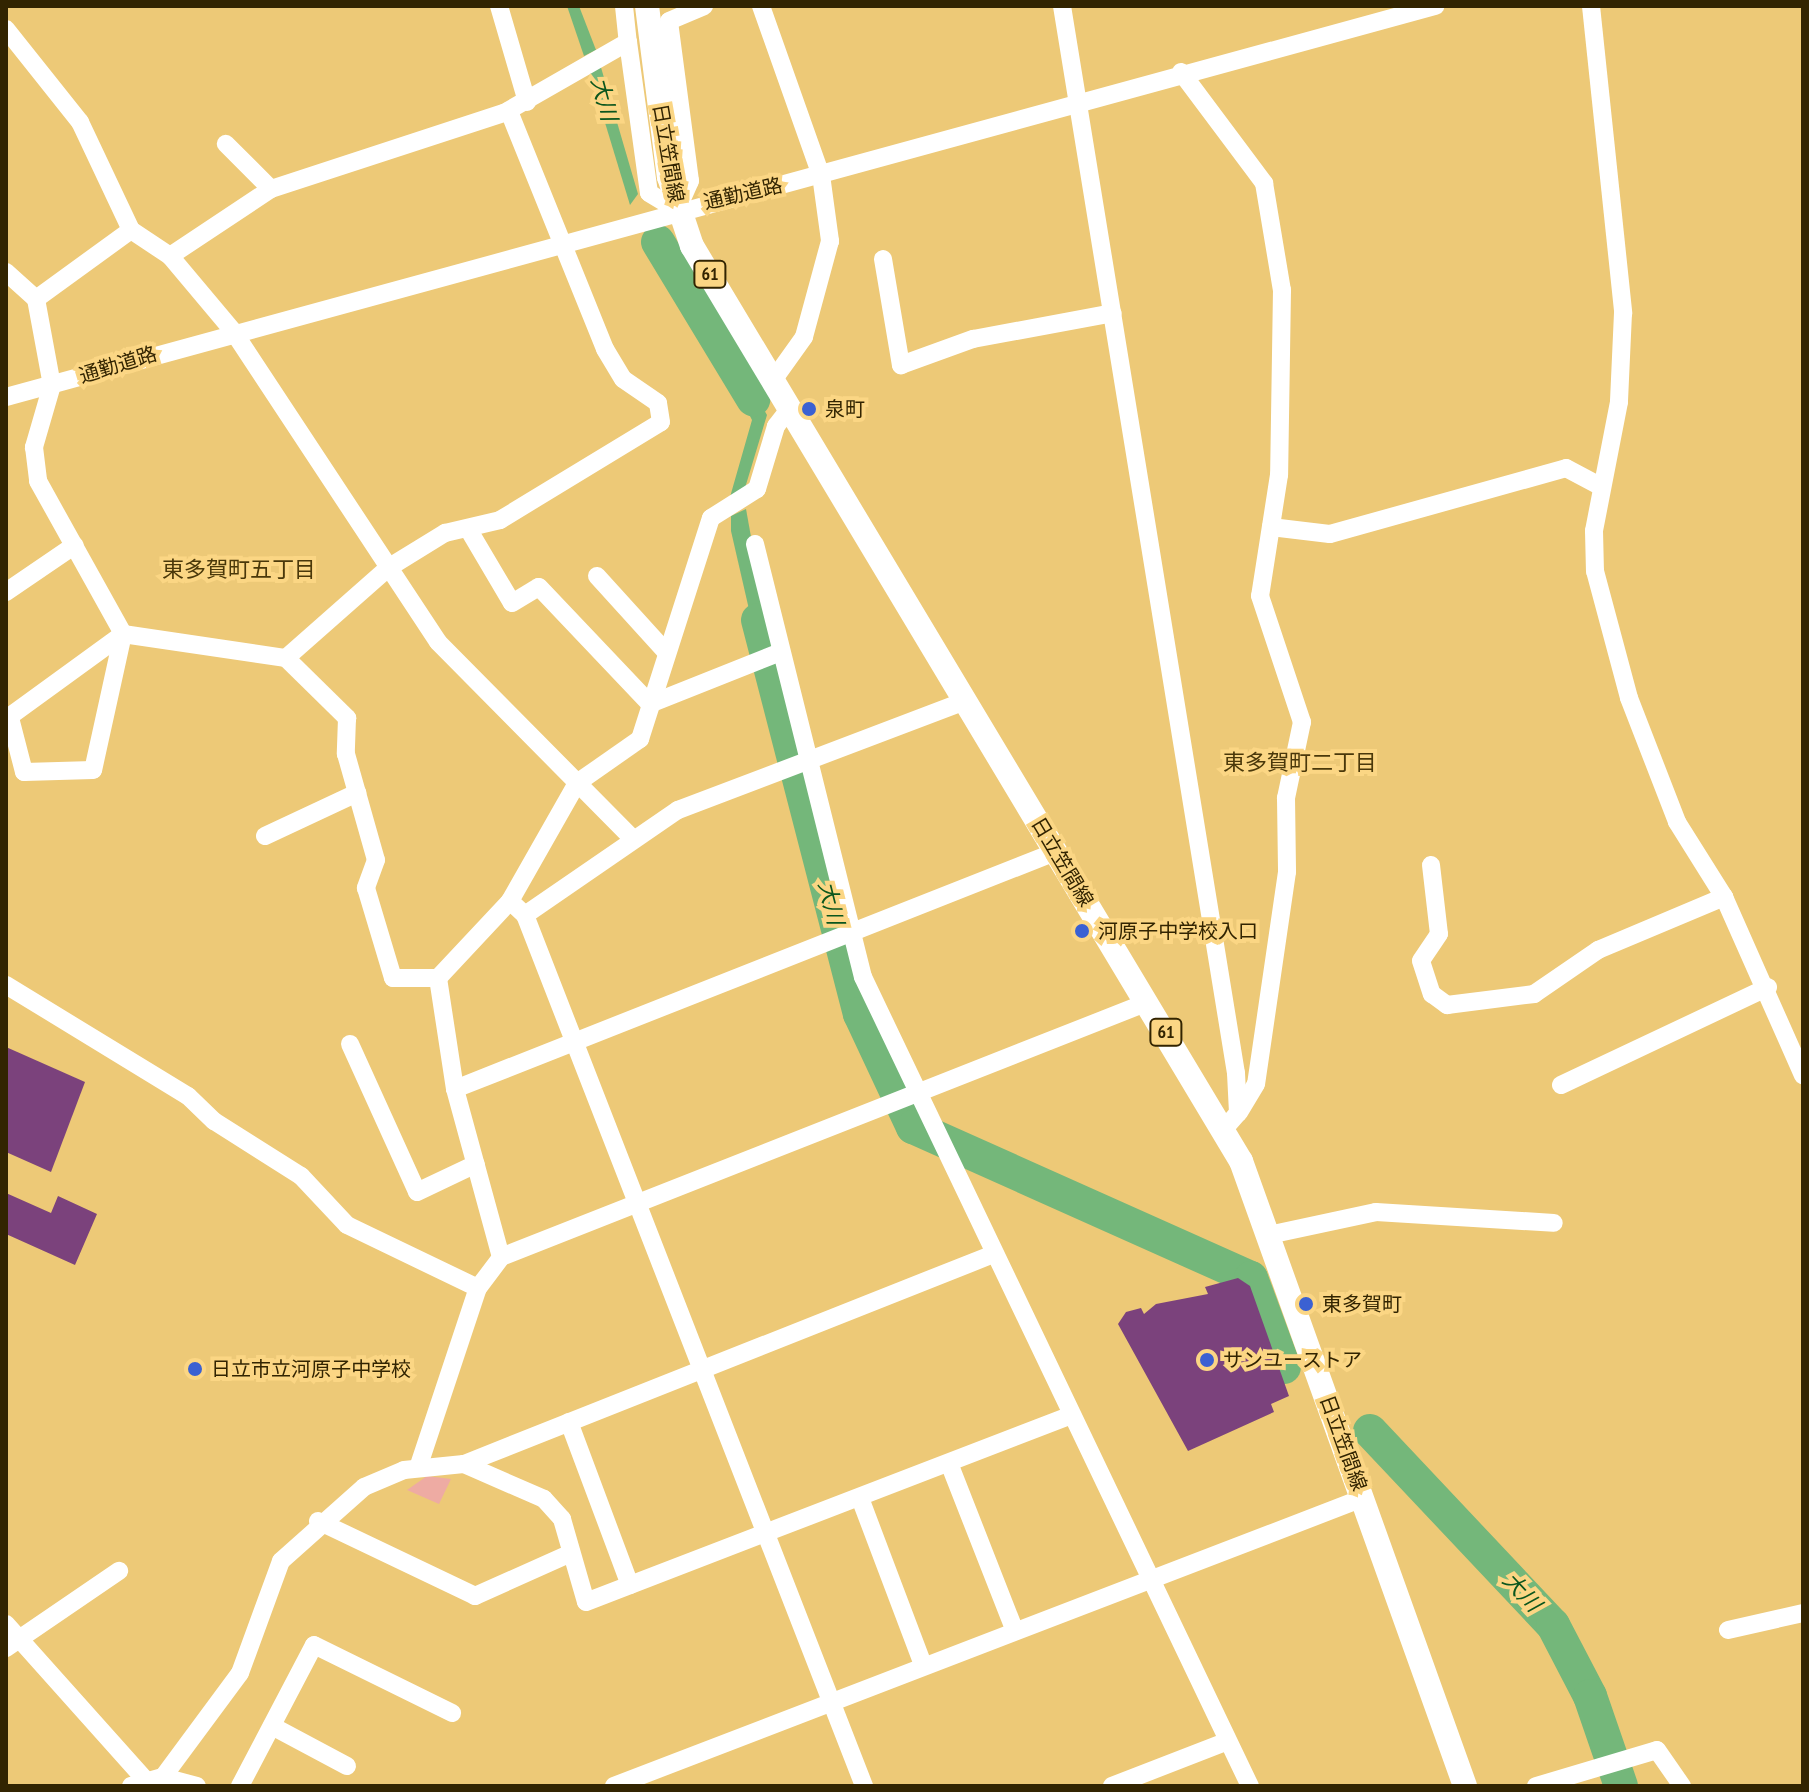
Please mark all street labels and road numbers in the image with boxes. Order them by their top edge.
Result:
street label: 日立笠間線 [647,102,689,204]
street label: 通勤道路 [701,173,785,215]
road number: 61 [692,260,728,288]
street label: 通勤道路 [76,342,160,388]
street label: 日立笠間線 [1026,813,1098,911]
road number: 61 [1148,1018,1184,1046]
street label: 日立笠間線 [1315,1392,1371,1494]

